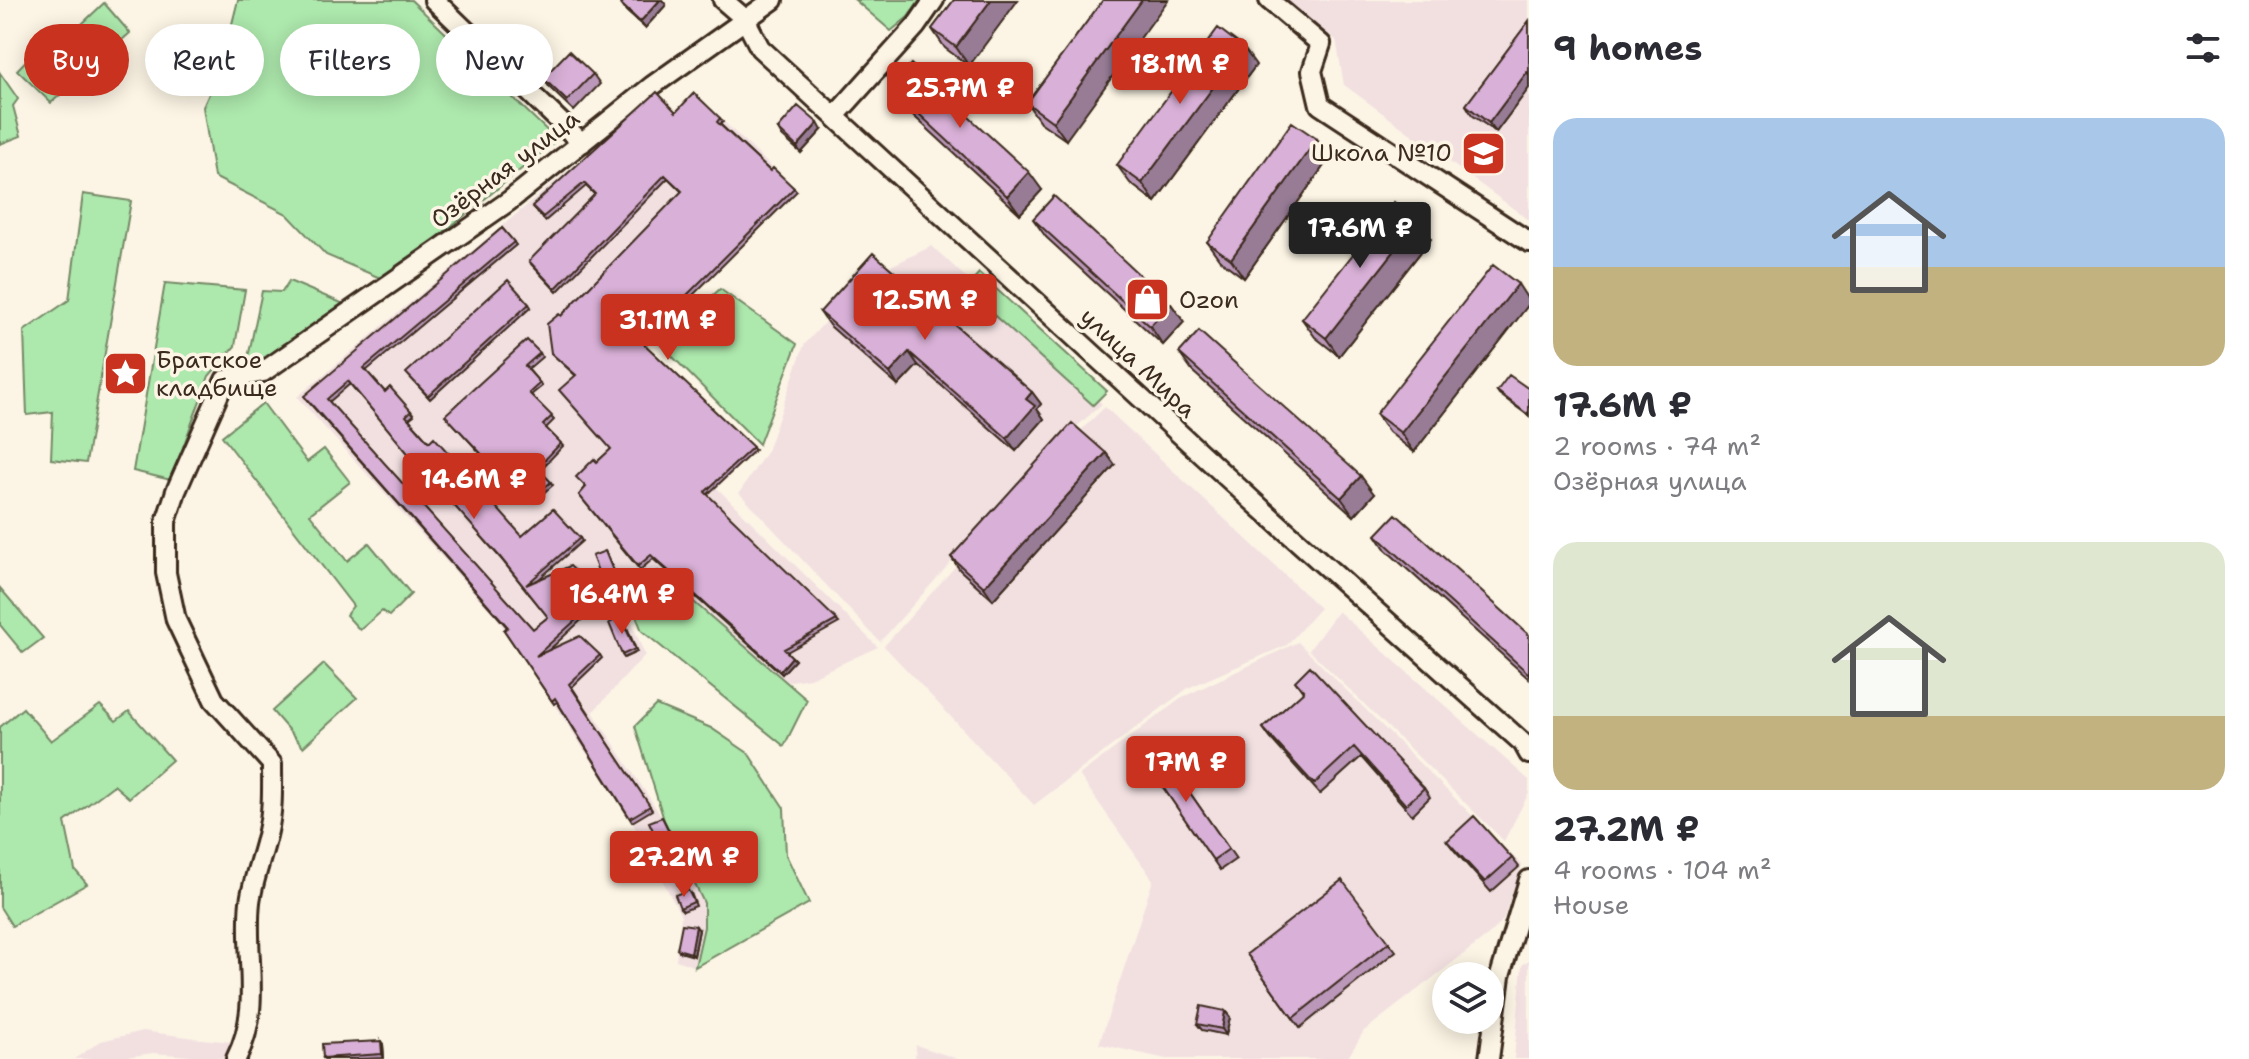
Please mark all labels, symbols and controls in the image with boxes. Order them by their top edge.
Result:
chip: Buy [24,24,129,96]
chip: Rent [145,24,264,96]
chip: Filters [280,24,420,96]
chip: New [436,24,553,96]
text: 9 homes [1553,25,1702,71]
icon: filters [2181,26,2225,70]
pin: 18.1M ₽ [1106,38,1254,106]
text: 18.1M ₽ [1130,46,1230,81]
pin: 25.7M ₽ [886,62,1034,130]
text: 25.7M ₽ [905,70,1015,105]
street label: Озёрная улица [424,102,586,236]
school or university icon: Школа №10 [1459,129,1507,177]
place label: Школа №10 [1311,137,1452,169]
icon: home [1817,170,1961,314]
pin: 17.6M ₽ [1286,202,1434,270]
text: 17.6M ₽ [1307,210,1413,245]
pin: 12.5M ₽ [851,274,999,342]
shop icon: Ozon [1124,276,1172,324]
text: 12.5M ₽ [872,282,978,317]
place label: Ozon [1179,284,1239,316]
pin: 31.1M ₽ [594,294,742,362]
street label: улица Мира [1073,301,1203,425]
text: 31.1M ₽ [619,302,717,337]
place label: Братское кладбище [156,344,278,404]
place icon: Братское кладбище [101,350,149,398]
text: 17.6M ₽ [1553,382,1692,428]
text: 2 rooms · 74 m² [1553,428,1761,463]
pin: 14.6M ₽ [400,453,548,521]
text: 14.6M ₽ [421,461,527,496]
text: Озёрная улица [1553,463,1747,498]
pin: 16.4M ₽ [548,568,696,636]
text: 16.4M ₽ [569,576,675,611]
icon: home [1817,594,1961,738]
pin: 17M ₽ [1130,736,1242,804]
text: 17M ₽ [1144,744,1228,779]
text: 27.2M ₽ [1553,806,1700,852]
pin: 27.2M ₽ [610,831,758,899]
text: 27.2M ₽ [628,839,740,874]
text: 4 rooms · 104 m² [1553,852,1772,887]
text: House [1553,887,1629,922]
map controls [1432,962,1504,1034]
button: layers [1432,962,1504,1034]

